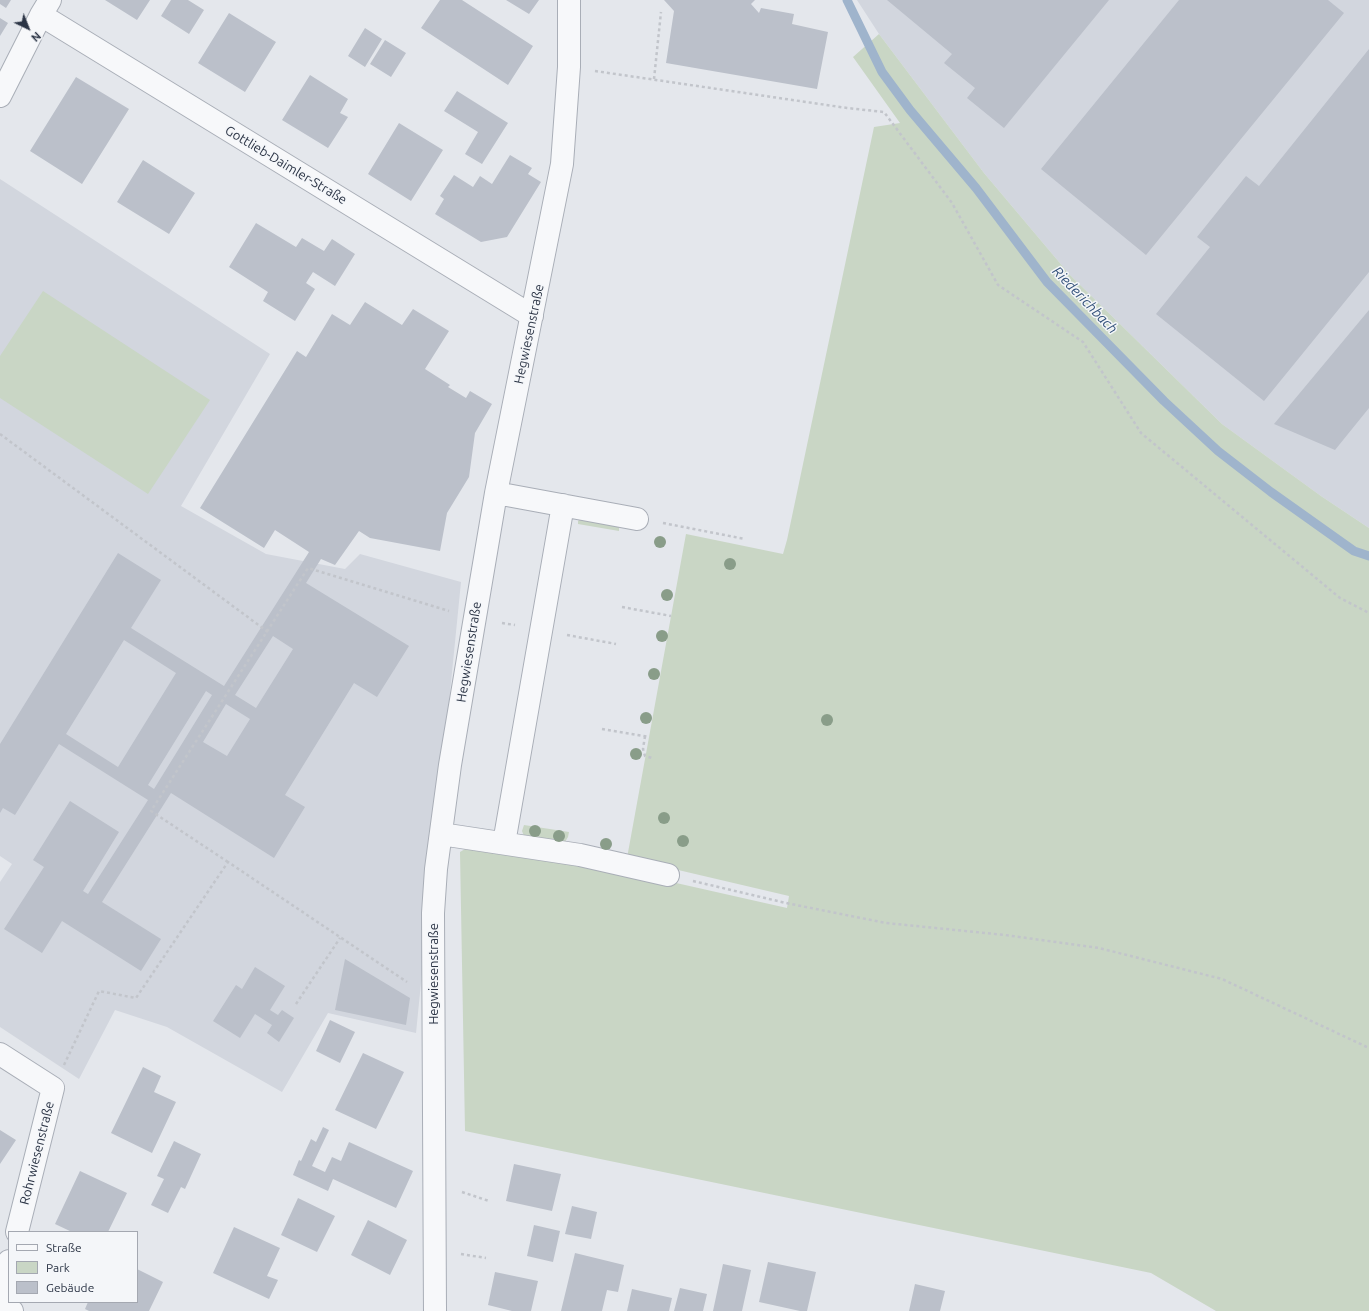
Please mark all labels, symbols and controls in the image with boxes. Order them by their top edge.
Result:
north arrow [8,8,48,48]
text: N [29,30,43,44]
street label: Gottlieb-Daimler-Straße [222,122,350,208]
water label: Riederichbach [1049,263,1121,337]
street label: Hegwiesenstraße [511,283,547,385]
street label: Hegwiesenstraße [453,601,485,703]
street label: Hegwiesenstraße [426,923,442,1025]
street label: Rohrwiesenstraße [17,1100,57,1206]
legend [8,1231,138,1303]
text: Straße [46,1241,82,1254]
text: Park [46,1261,70,1274]
text: Gebäude [46,1281,94,1294]

